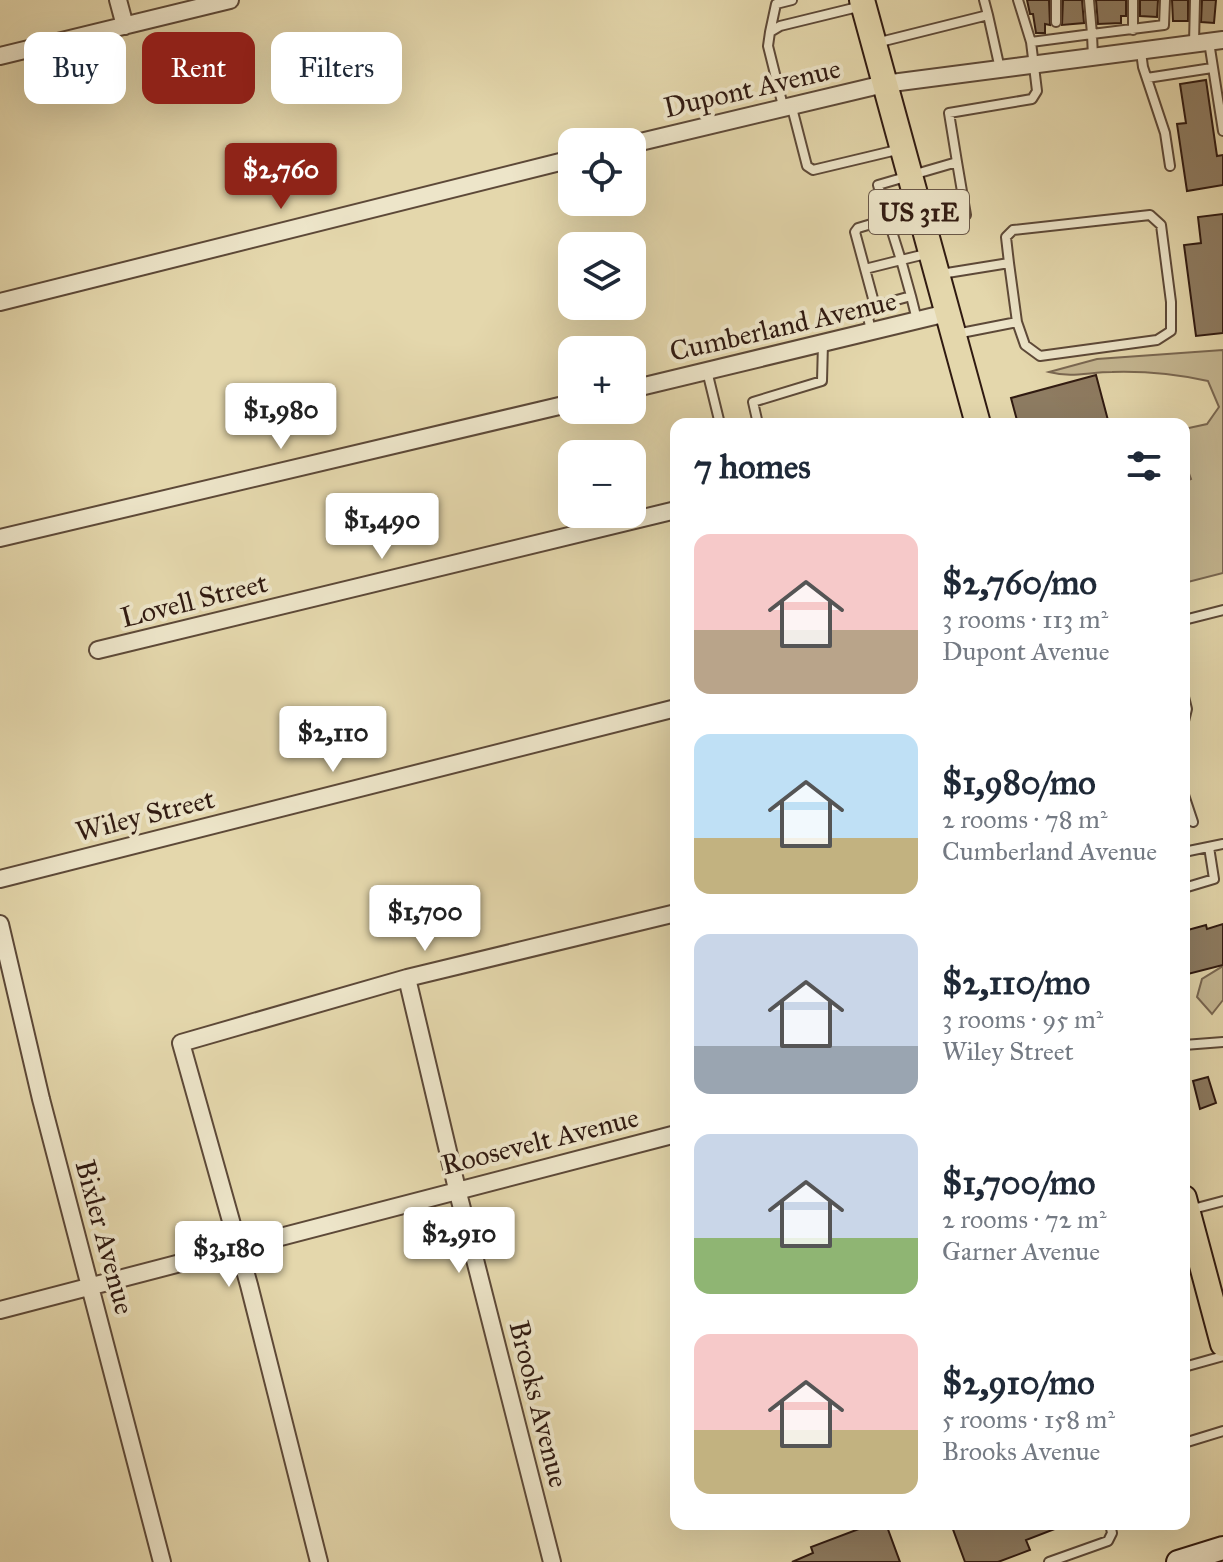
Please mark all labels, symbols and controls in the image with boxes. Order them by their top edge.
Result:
chip: Buy [24,32,126,104]
chip: Rent [142,32,255,104]
chip: Filters [271,32,402,104]
street label: Dupont Avenue [660,51,844,125]
map controls [558,128,646,528]
button: locate [558,128,646,216]
pin: $2,760 [216,143,346,211]
text: $2,760 [243,153,319,185]
road number: US 31E [869,190,969,234]
button: layers [558,232,646,320]
street label: Cumberland Avenue [666,283,900,369]
button: + [558,336,646,424]
pin: $1,980 [216,383,346,451]
text: $1,980 [243,393,319,425]
button: − [558,440,646,528]
icon: filters [1122,444,1166,488]
text: 7 homes [694,446,811,487]
pin: $1,490 [317,493,447,561]
text: $1,490 [344,503,420,535]
text: $2,760/mo [942,562,1097,603]
street label: Lovell Street [117,565,271,635]
icon: home [758,566,854,662]
text: 3 rooms · 113 m² [942,603,1108,635]
text: Dupont Avenue [942,635,1110,667]
pin: $2,110 [268,706,398,774]
text: $2,110 [297,716,369,748]
text: $1,980/mo [942,762,1096,803]
icon: home [758,766,854,862]
street label: Wiley Street [72,781,218,849]
text: 2 rooms · 78 m² [942,803,1107,835]
text: Cumberland Avenue [942,835,1157,867]
pin: $1,700 [360,885,490,953]
text: $1,700 [387,895,463,927]
text: $2,110/mo [942,962,1090,1003]
icon: home [758,966,854,1062]
text: 3 rooms · 95 m² [942,1003,1103,1035]
text: Wiley Street [942,1035,1074,1067]
street label: Roosevelt Avenue [438,1100,642,1182]
street label: Bixler Avenue [68,1156,142,1318]
text: $1,700/mo [942,1162,1095,1203]
icon: home [758,1166,854,1262]
text: 2 rooms · 72 m² [942,1203,1106,1235]
pin: $2,910 [394,1207,524,1275]
text: $2,910 [422,1217,496,1249]
pin: $3,180 [164,1221,294,1289]
text: $3,180 [193,1231,265,1263]
text: Garner Avenue [942,1235,1100,1267]
street label: Brooks Avenue [501,1317,577,1491]
text: $2,910/mo [942,1362,1095,1403]
icon: home [758,1366,854,1462]
text: 5 rooms · 158 m² [942,1403,1115,1435]
text: Brooks Avenue [942,1435,1100,1467]

